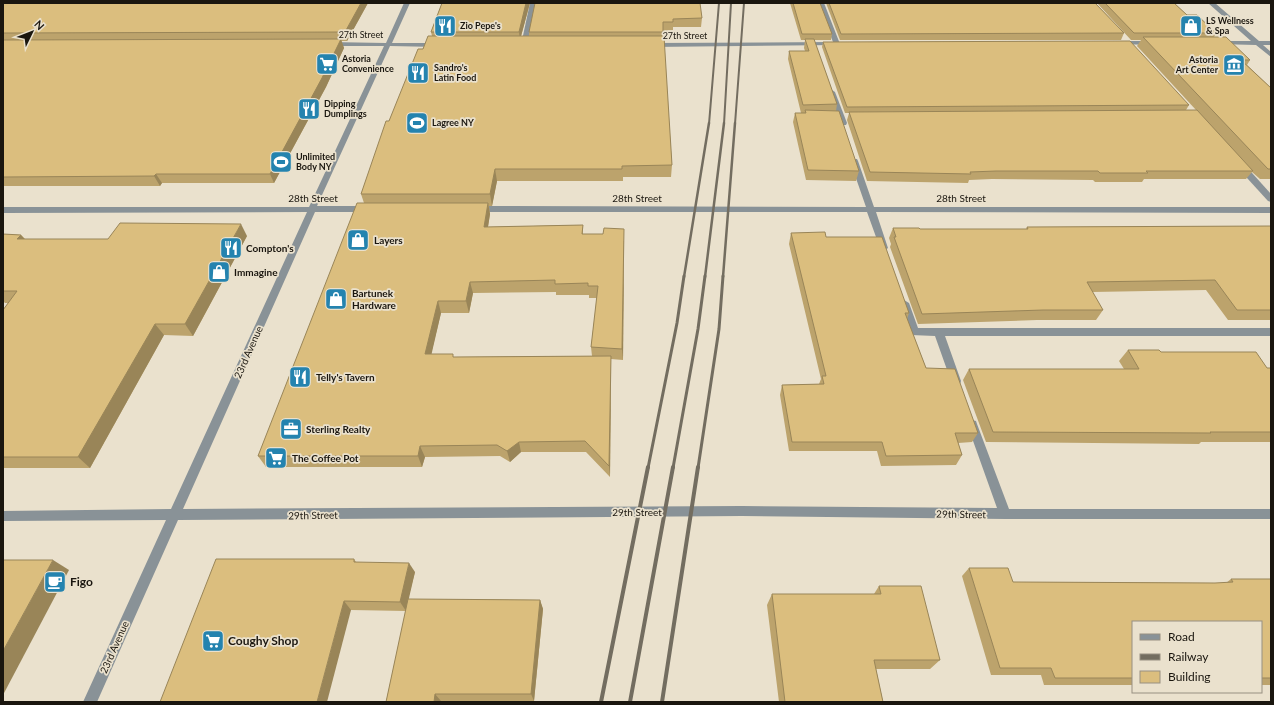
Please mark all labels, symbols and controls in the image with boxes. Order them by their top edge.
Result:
north arrow [12,12,52,52]
restaurant icon: Zio Pepe's [432,13,458,39]
shop icon: LS Wellness & Spa [1178,13,1204,39]
place label: LS Wellness & Spa [1206,15,1254,36]
text: N [32,17,47,32]
place label: Zio Pepe's [460,20,501,31]
street label: 27th Street [339,29,384,40]
street label: 27th Street [663,30,708,41]
supermarket icon: Astoria Convenience [314,51,340,77]
museum icon: Astoria Art Center [1221,52,1247,78]
place label: Astoria Convenience [341,53,394,74]
place label: Astoria Art Center [1175,54,1219,75]
restaurant icon: Sandro's Latin Food [405,60,431,86]
place label: Sandro's Latin Food [434,62,476,83]
restaurant icon: Dipping Dumplings [296,96,322,122]
place label: Dipping Dumplings [324,98,367,119]
sports icon: Lagree NY [404,110,430,136]
place label: Lagree NY [432,117,474,128]
sports icon: Unlimited Body NY [268,149,294,175]
place label: Unlimited Body NY [296,151,335,172]
street label: 28th Street [288,192,338,204]
street label: 28th Street [612,192,662,204]
street label: 28th Street [936,192,986,204]
shop icon: Layers [345,227,371,253]
place label: Layers [374,234,403,246]
restaurant icon: Compton's [218,235,244,261]
place label: Compton's [246,242,294,254]
shop icon: Immagine [206,259,232,285]
place label: Immagine [234,266,278,278]
shop icon: Bartunek Hardware [323,286,349,312]
place label: Bartunek Hardware [352,287,397,311]
street label: 23rd Avenue [231,324,265,380]
restaurant icon: Telly's Tavern [287,364,313,390]
place label: Telly's Tavern [316,371,375,383]
office icon: Sterling Realty [278,416,304,442]
place label: Sterling Realty [306,423,371,435]
supermarket icon: The Coffee Pot [263,445,289,471]
place label: The Coffee Pot [292,452,359,464]
street label: 29th Street [612,506,662,518]
street label: 29th Street [936,508,986,520]
street label: 29th Street [288,509,338,521]
cafe icon: Figo [42,569,68,595]
place label: Figo [70,574,93,589]
street label: 23rd Avenue [97,619,131,675]
legend [1132,621,1262,693]
supermarket icon: Coughy Shop [200,628,226,654]
text: Road [1168,629,1195,644]
place label: Coughy Shop [228,633,299,648]
text: Railway [1168,649,1209,664]
text: Building [1168,669,1211,684]

